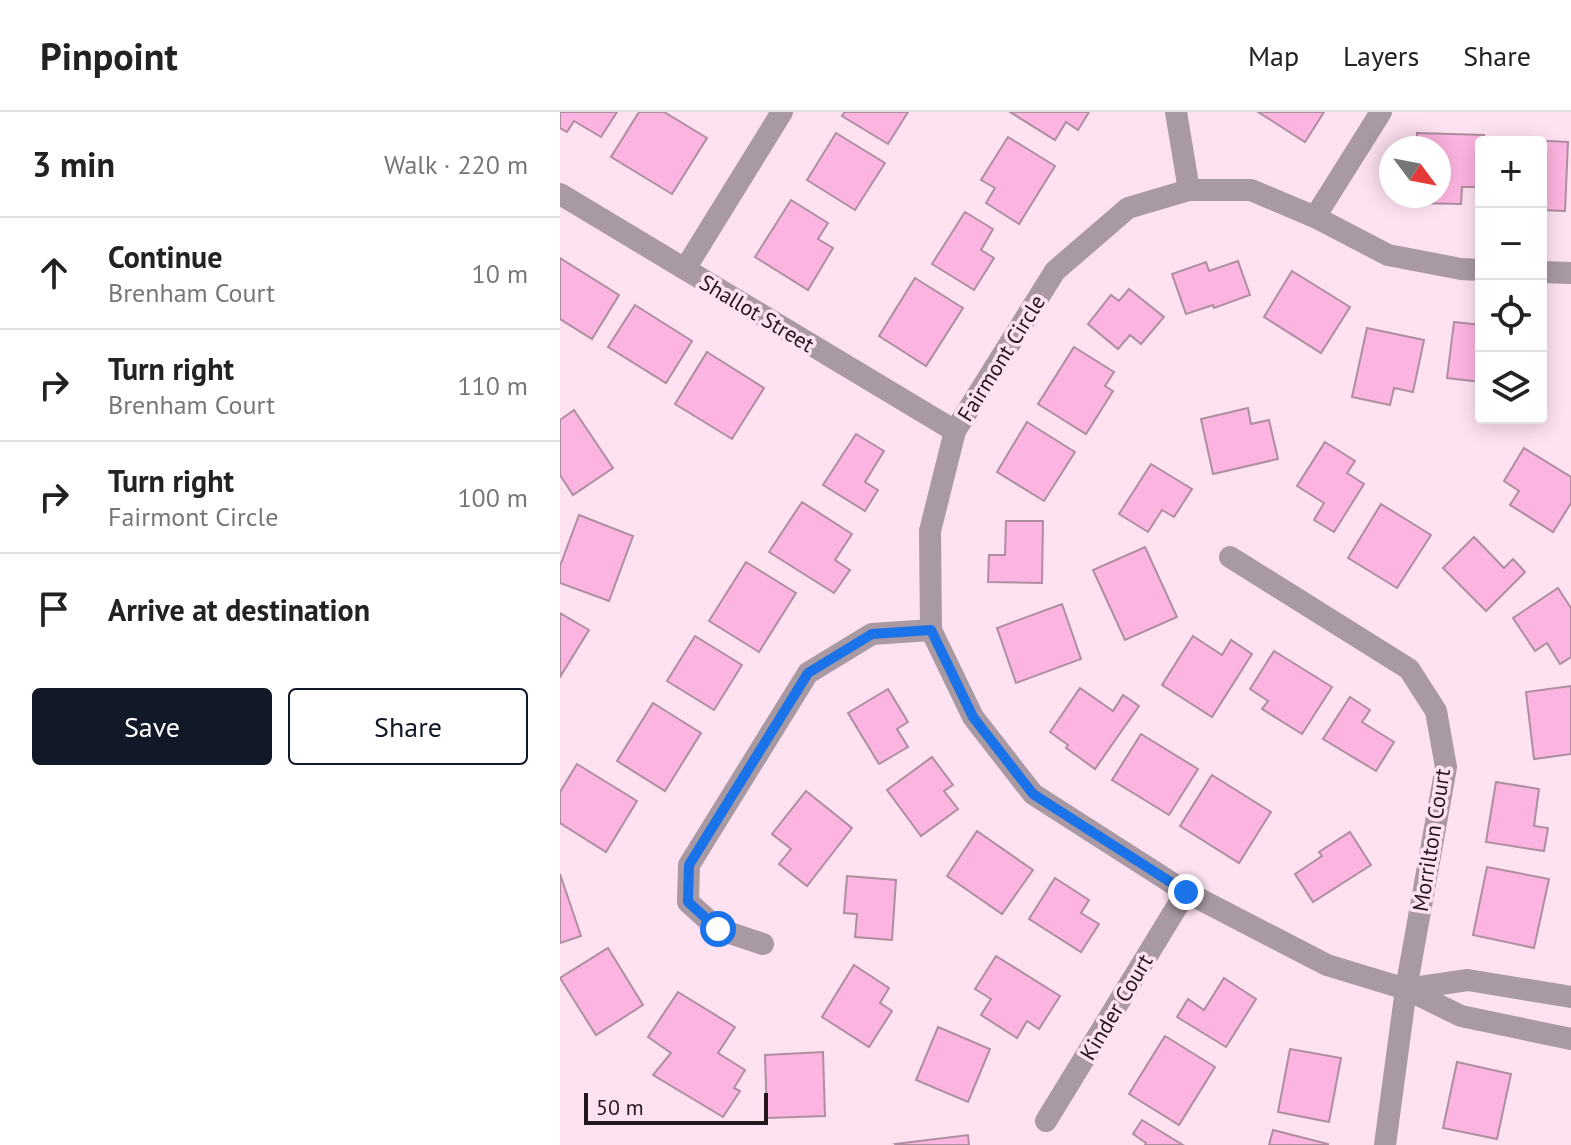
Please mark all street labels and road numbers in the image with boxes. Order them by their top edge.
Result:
street label: Shallot Street [695,268,820,358]
street label: Fairmont Circle [951,289,1051,427]
street label: Morrilton Court [1406,766,1456,914]
street label: Kinder Court [1073,948,1159,1065]

